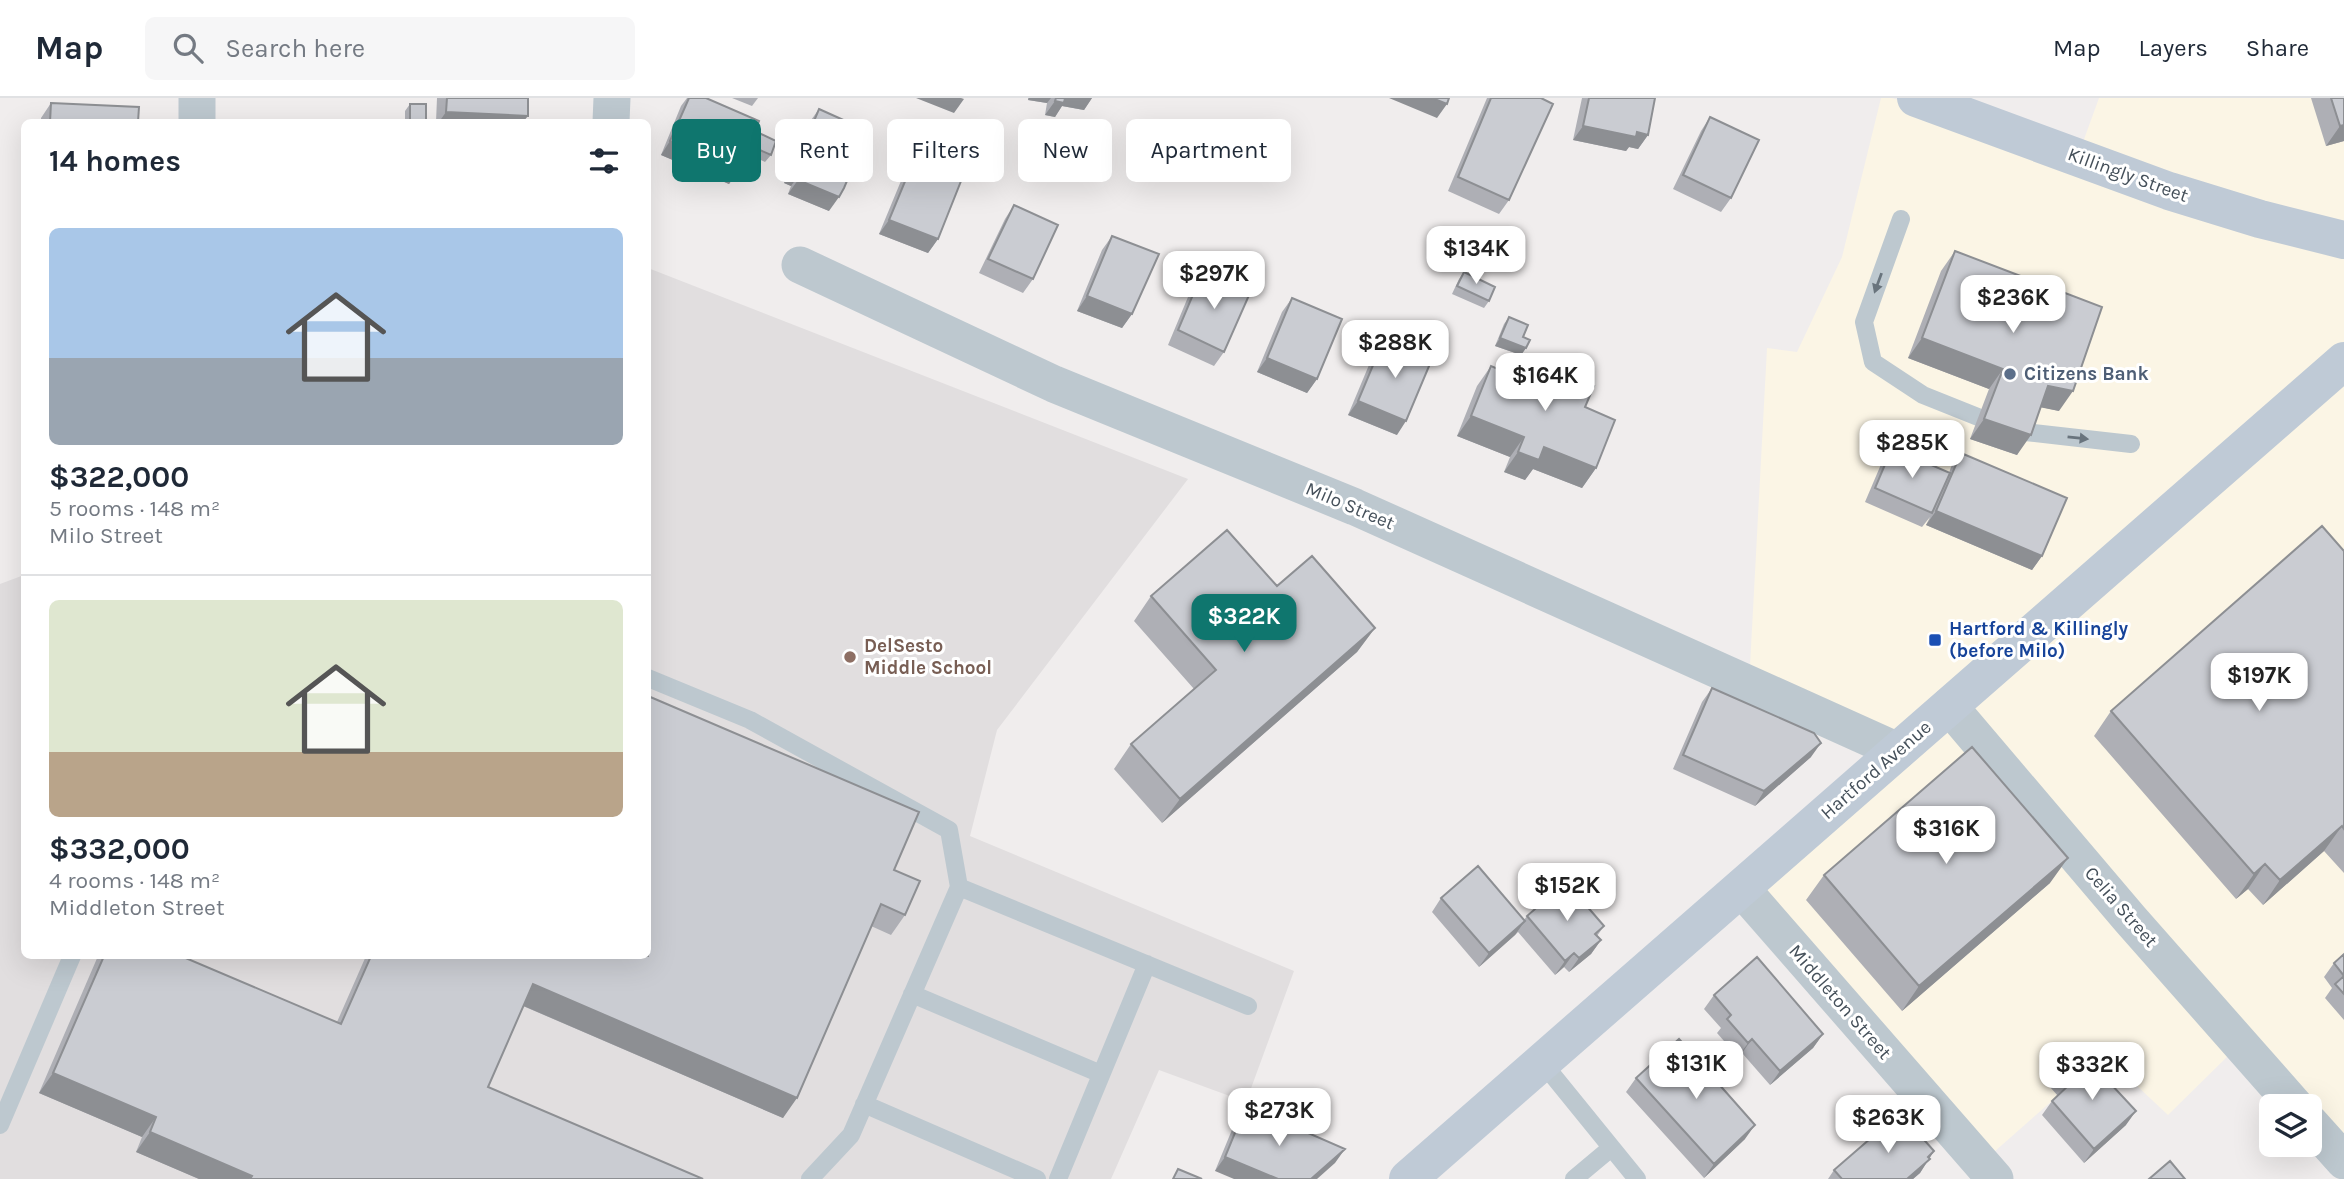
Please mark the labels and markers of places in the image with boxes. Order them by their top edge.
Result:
pin: $134K [1427,226,1525,286]
pin: $297K [1165,252,1263,311]
pin: $236K [1964,275,2062,335]
pin: $288K [1346,320,1444,380]
pin: $164K [1496,354,1594,413]
place label: Citizens Bank [2024,363,2149,385]
marker: Citizens Bank [2002,366,2018,382]
pin: $285K [1863,420,1961,480]
pin: $322K [1195,594,1293,654]
place label: Hartford & Killingly (before Milo) [1949,618,2128,662]
marker: Hartford & Killingly (before Milo) [1927,632,1943,648]
place label: DelSesto Middle School [864,635,992,679]
marker: DelSesto Middle School [842,649,858,665]
pin: $197K [2210,654,2308,713]
pin: $316K [1897,806,1995,866]
pin: $152K [1518,864,1616,923]
pin: $131K [1647,1042,1745,1101]
pin: $332K [2043,1042,2141,1102]
pin: $273K [1230,1088,1328,1148]
pin: $263K [1839,1096,1937,1155]

